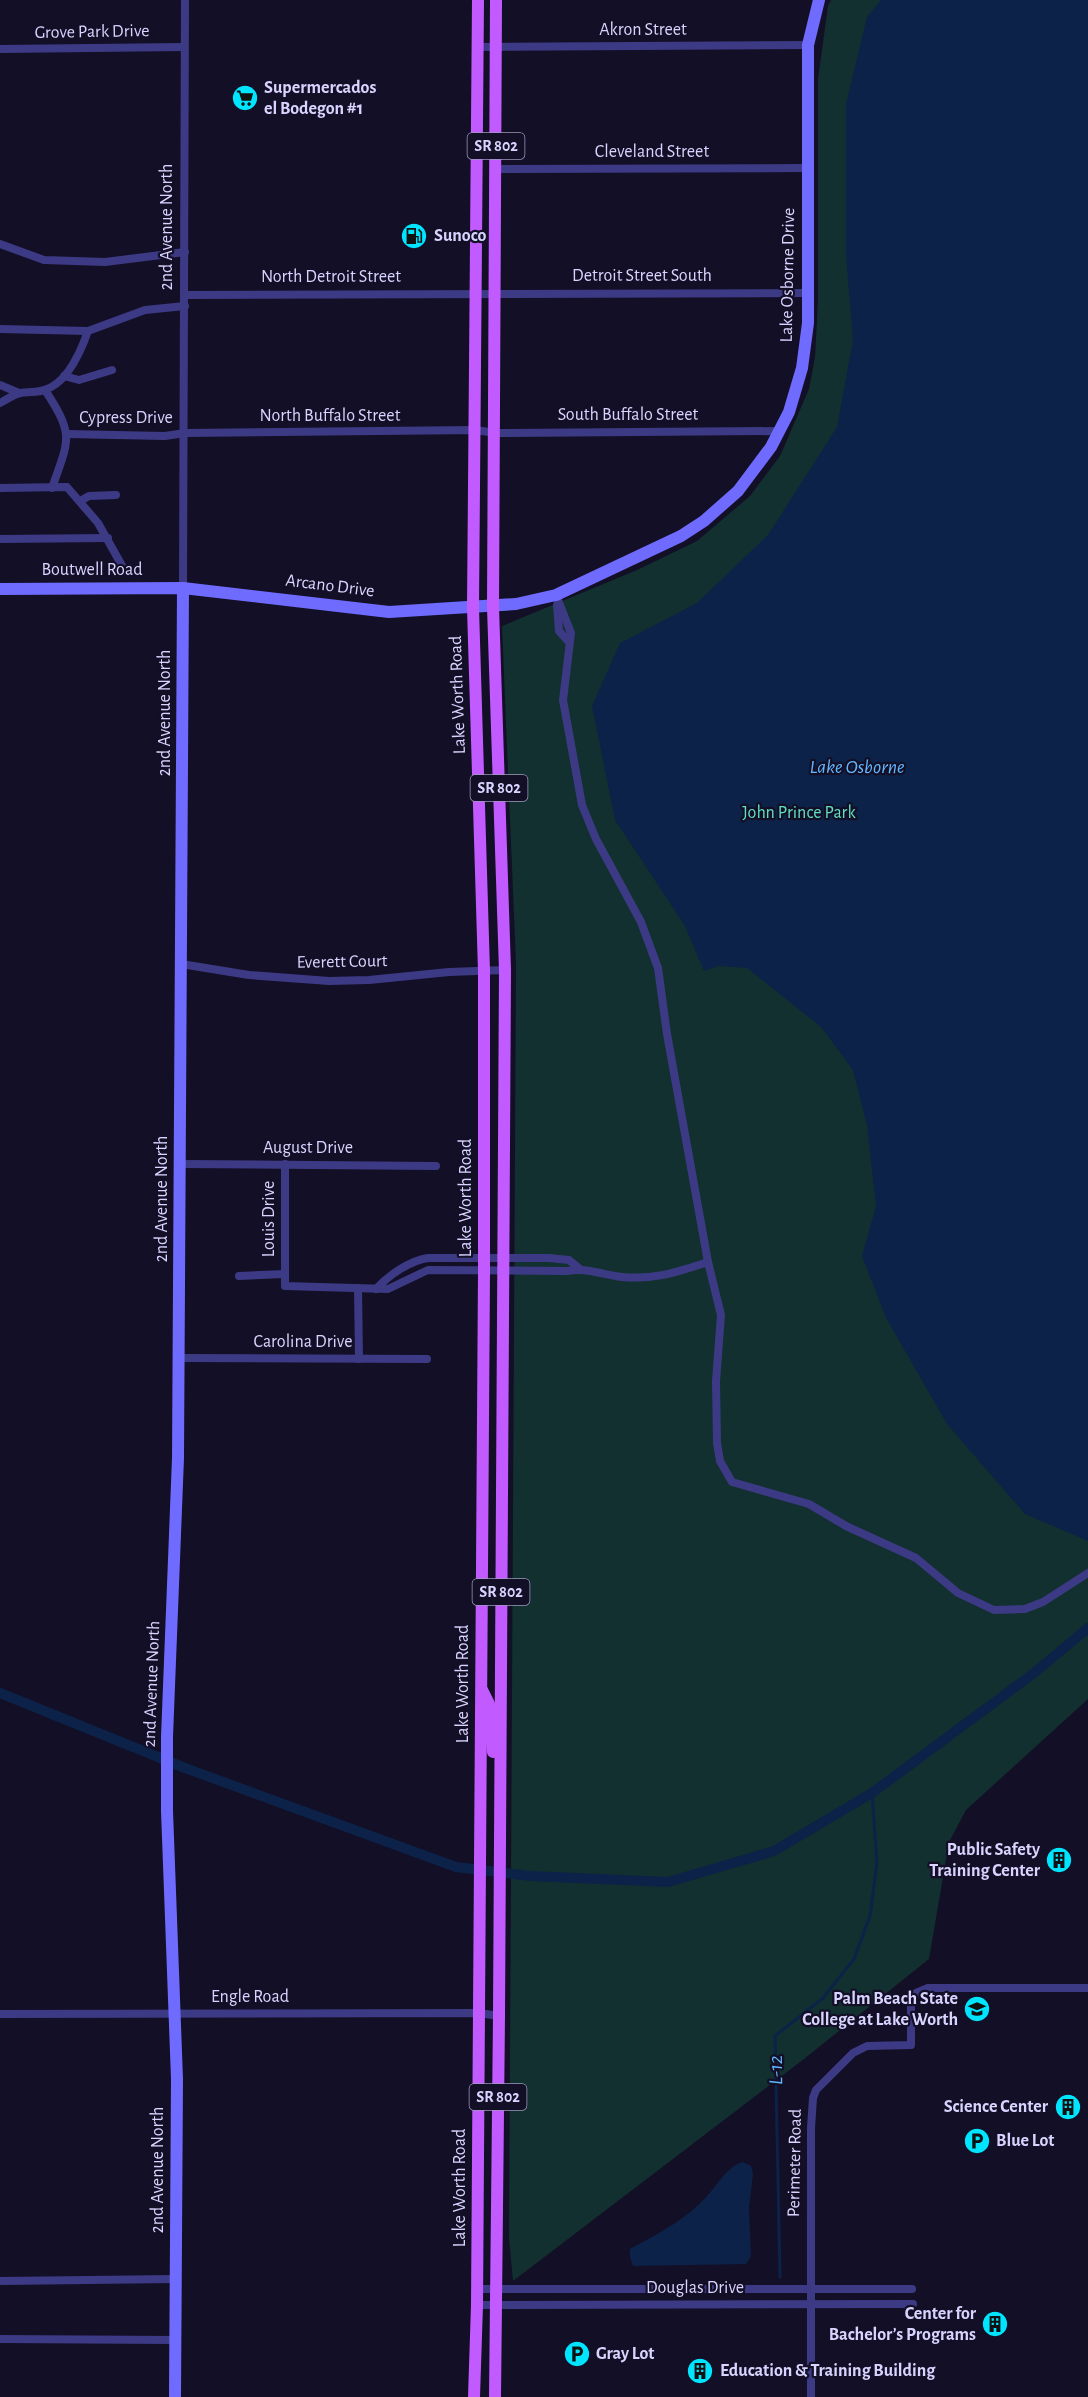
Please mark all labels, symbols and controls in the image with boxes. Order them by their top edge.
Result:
street label: Akron Street [599,21,687,39]
street label: Grove Park Drive [34,22,150,42]
place label: Supermercados el Bodegon #1 [264,79,376,118]
supermarket icon: Supermercados el Bodegon #1 [230,83,260,113]
road number: SR 802 [468,133,524,159]
street label: Cleveland Street [595,143,709,161]
street label: 2nd Avenue North [158,164,176,290]
street label: Lake Osborne Drive [778,207,798,343]
fuel station icon: Sunoco [399,221,429,251]
place label: Sunoco [434,227,487,245]
street label: Detroit Street South [572,267,712,285]
street label: North Detroit Street [261,268,401,286]
street label: South Buffalo Street [558,406,699,424]
street label: North Buffalo Street [260,407,401,425]
street label: Cypress Drive [79,409,173,427]
street label: Boutwell Road [41,561,143,579]
street label: Arcano Drive [285,572,375,600]
street label: Lake Worth Road [447,635,469,755]
street label: 2nd Avenue North [156,650,174,776]
water label: Lake Osborne [809,757,905,777]
road number: SR 802 [470,775,528,801]
park label: John Prince Park [742,804,856,822]
street label: Everett Court [296,952,388,972]
street label: 2nd Avenue North [153,1136,171,1262]
street label: August Drive [263,1139,353,1157]
street label: Lake Worth Road [457,1139,475,1257]
street label: Louis Drive [260,1181,278,1257]
street label: Carolina Drive [254,1333,352,1351]
road number: SR 802 [472,1579,530,1605]
street label: 2nd Avenue North [141,1620,163,1748]
street label: Lake Worth Road [454,1625,472,1743]
place label: Public Safety Training Center [929,1841,1041,1880]
building icon: Public Safety Training Center [1044,1845,1074,1875]
street label: Engle Road [211,1988,289,2006]
place label: Palm Beach State College at Lake Worth [802,1990,958,2029]
school or university icon: Palm Beach State College at Lake Worth [962,1994,992,2024]
water label: L-12 [766,2055,786,2085]
road number: SR 802 [470,2084,526,2110]
building icon: Science Center [1053,2092,1083,2122]
place label: Science Center [944,2098,1049,2116]
street label: 2nd Avenue North [149,2107,167,2233]
street label: Perimeter Road [785,2109,805,2217]
parking icon: Blue Lot [962,2126,992,2156]
street label: Lake Worth Road [451,2129,469,2247]
place label: Blue Lot [996,2132,1054,2150]
street label: Douglas Drive [646,2279,744,2297]
place label: Center for Bachelor’s Programs [829,2305,977,2344]
building icon: Center for Bachelor’s Programs [980,2309,1010,2339]
parking icon: Gray Lot [562,2339,592,2369]
place label: Gray Lot [596,2345,654,2363]
building icon: Education & Training Building [685,2356,715,2386]
place label: Education & Training Building [720,2362,936,2380]

